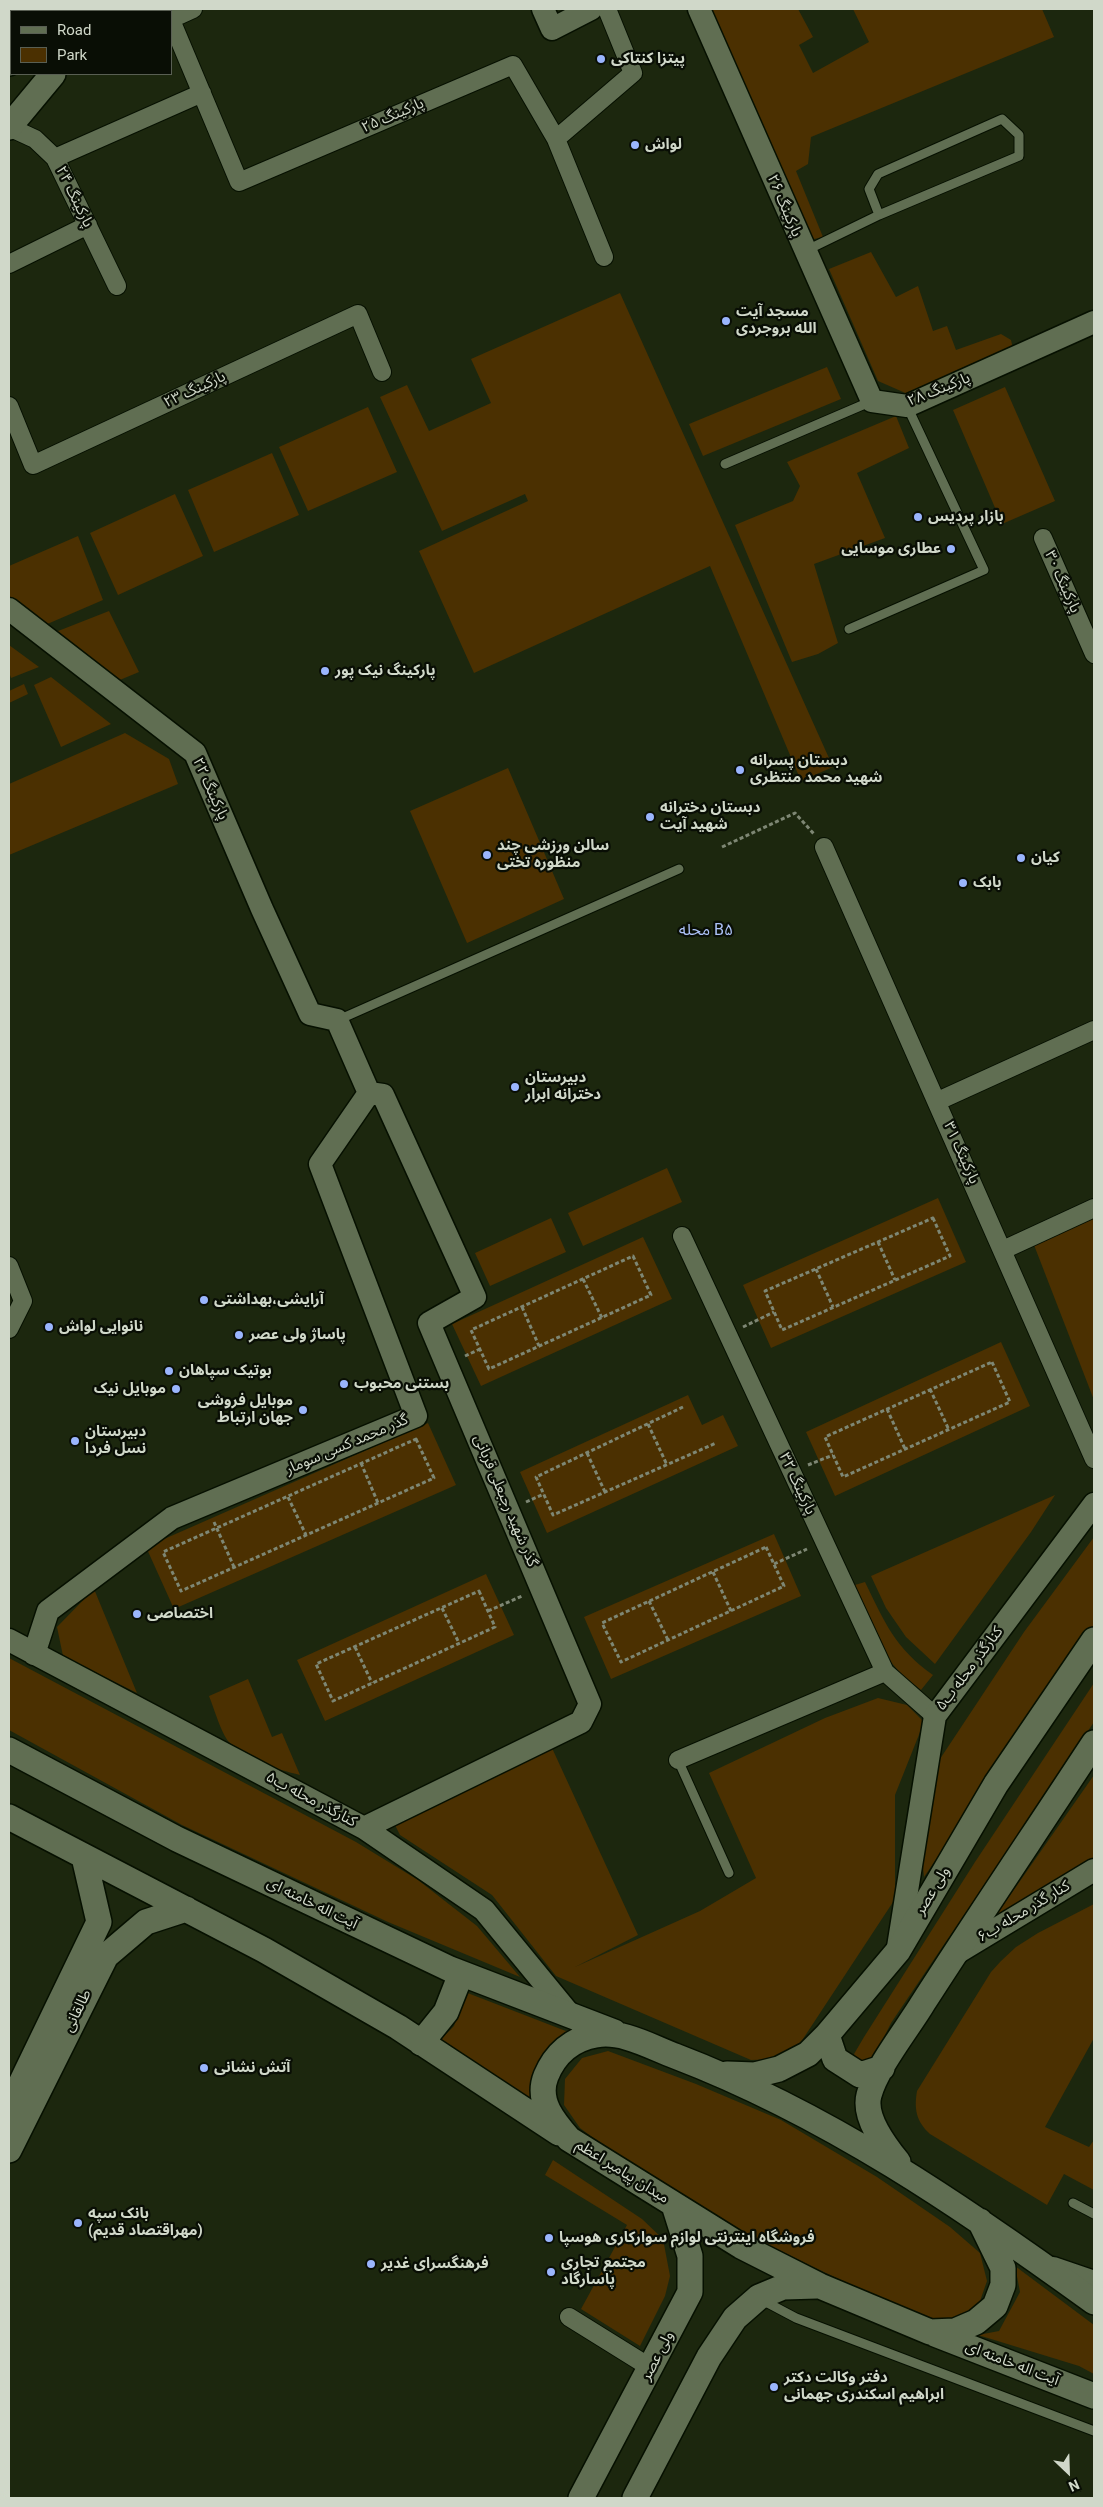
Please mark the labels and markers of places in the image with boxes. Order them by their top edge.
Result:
place label: پیتزا کنتاکی [611,50,685,68]
marker: پیتزا کنتاکی [595,53,607,65]
place label: لواش [645,136,682,154]
marker: لواش [629,139,641,151]
place label: مسجد آیت الله بروجردی [736,303,817,338]
marker: مسجد آیت الله بروجردی [720,315,732,327]
place label: بازار پردیس [928,508,1004,526]
marker: بازار پردیس [912,511,924,523]
place label: عطاری موسایی [841,540,941,558]
marker: عطاری موسایی [945,543,957,555]
place label: پارکینگ نیک پور [335,662,436,680]
marker: پارکینگ نیک پور [319,665,331,677]
place label: دبستان پسرانه شهید محمد منتظری [750,752,883,787]
marker: دبستان پسرانه شهید محمد منتظری [734,764,746,776]
place label: دبستان دخترانه شهید آیت [660,799,760,834]
marker: دبستان دخترانه شهید آیت [644,811,656,823]
place label: سالن ورزشی چند منظوره تختی [497,837,609,872]
marker: سالن ورزشی چند منظوره تختی [481,849,493,861]
place label: کیان [1031,849,1060,867]
marker: کیان [1015,852,1027,864]
place label: بابک [973,874,1002,892]
marker: بابک [957,877,969,889]
place label: دبیرستان دخترانه ابرار [525,1069,601,1104]
marker: دبیرستان دخترانه ابرار [509,1081,521,1093]
place label: آرایشی،بهداشتی [214,1291,324,1309]
marker: آرایشی،بهداشتی [198,1294,210,1306]
place label: نانوایی لواش [59,1318,143,1336]
marker: نانوایی لواش [43,1321,55,1333]
place label: پاساژ ولی عصر [249,1326,346,1344]
marker: پاساژ ولی عصر [233,1329,245,1341]
place label: بوتیک سپاهان [179,1362,272,1380]
marker: بوتیک سپاهان [163,1365,175,1377]
place label: بستنی محبوب [354,1375,449,1393]
marker: بستنی محبوب [338,1378,350,1390]
place label: موبایل نیک [94,1380,166,1398]
marker: موبایل نیک [170,1383,182,1395]
place label: موبایل فروشی جهان ارتباط [198,1392,293,1427]
marker: موبایل فروشی جهان ارتباط [297,1404,309,1416]
place label: دبیرستان نسل فردا [85,1423,146,1458]
marker: دبیرستان نسل فردا [69,1435,81,1447]
place label: اختصاصی [147,1605,213,1623]
marker: اختصاصی [131,1608,143,1620]
place label: آتش نشانی [214,2059,290,2077]
marker: آتش نشانی [198,2062,210,2074]
place label: بانک سپه (مهراقتصاد قدیم) [88,2205,203,2240]
marker: بانک سپه (مهراقتصاد قدیم) [72,2217,84,2229]
place label: فروشگاه اینترنتی لوازم سوارکاری هوسپا [559,2229,815,2247]
marker: فروشگاه اینترنتی لوازم سوارکاری هوسپا [543,2232,555,2244]
place label: مجتمع تجاری پاسارگاد [561,2254,646,2289]
place label: فرهنگسرای غدیر [381,2255,489,2273]
marker: فرهنگسرای غدیر [365,2258,377,2270]
marker: مجتمع تجاری پاسارگاد [545,2266,557,2278]
place label: دفتر وکالت دکتر ابراهیم اسکندری جهمانی [784,2369,944,2404]
marker: دفتر وکالت دکتر ابراهیم اسکندری جهمانی [768,2381,780,2393]

